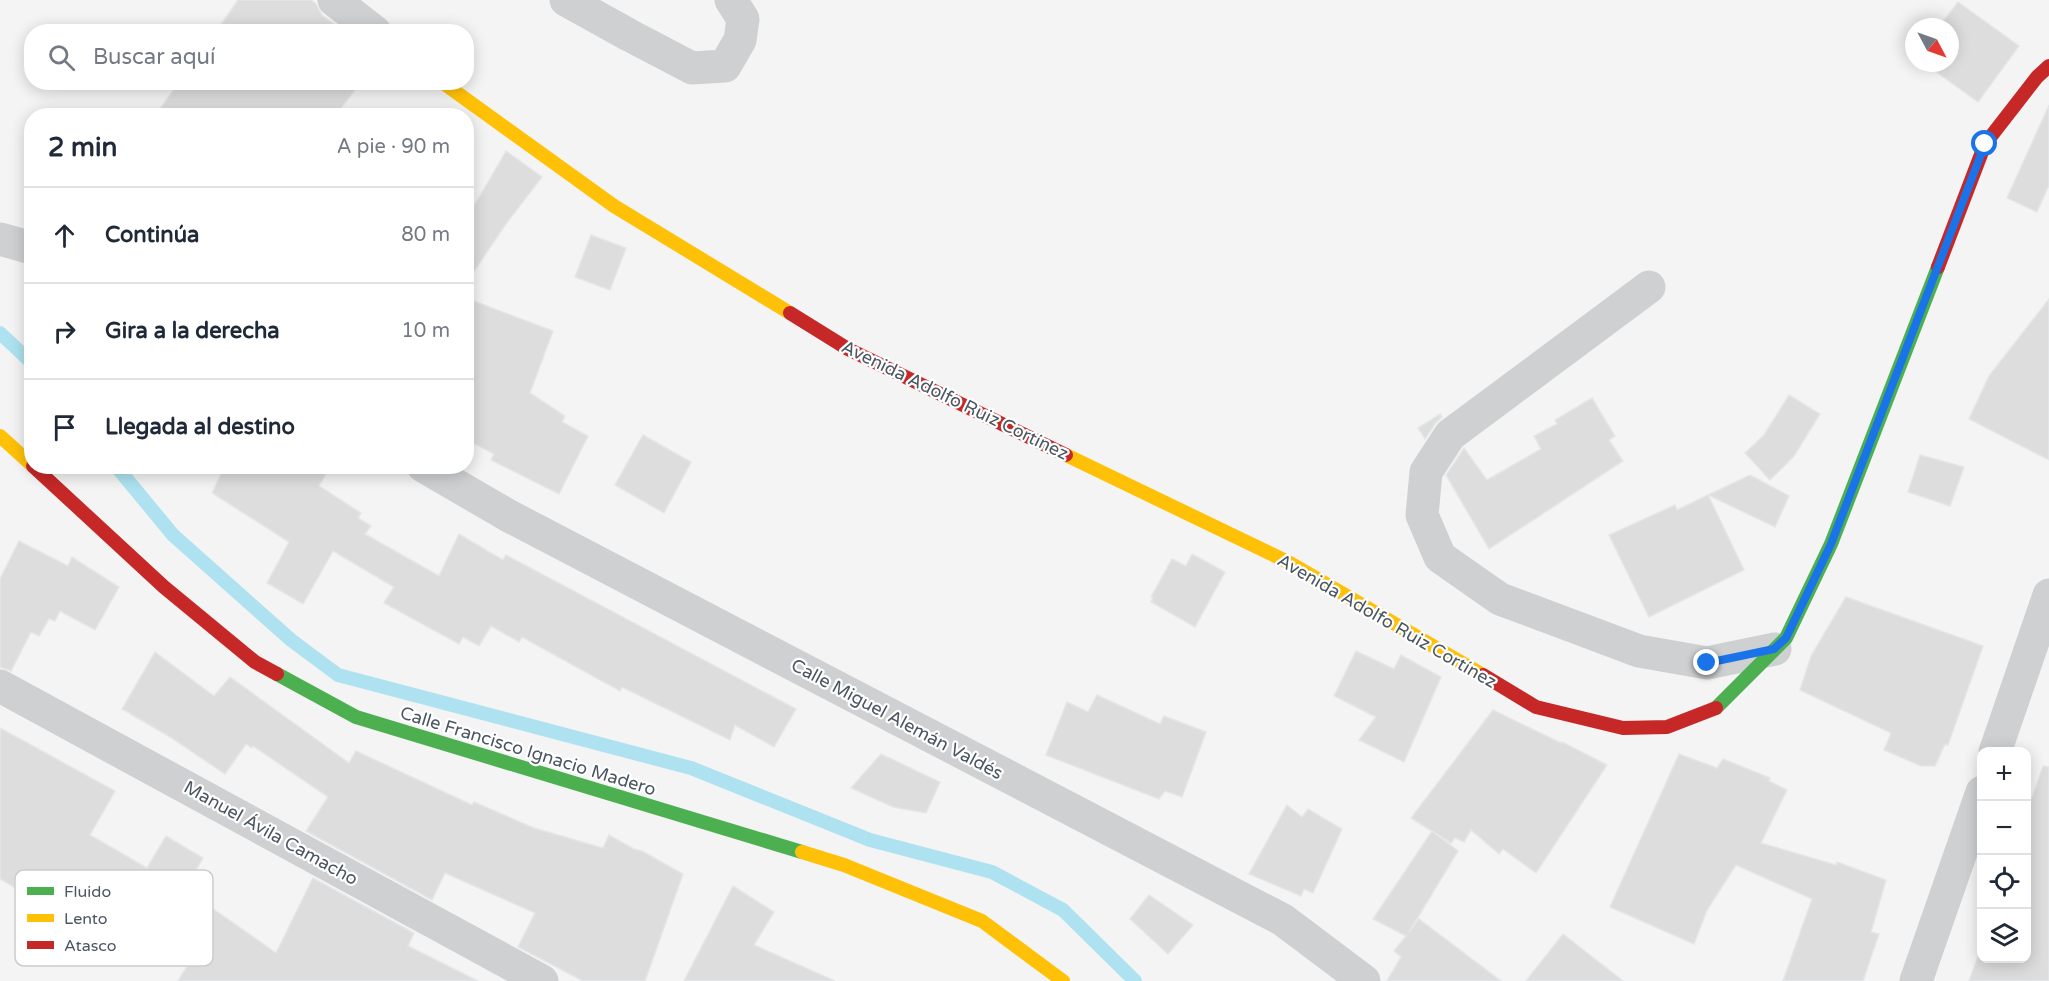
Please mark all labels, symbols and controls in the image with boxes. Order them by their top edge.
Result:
north arrow [1905,18,1959,72]
search box [24,24,474,90]
icon: search [45,41,78,74]
text: Buscar aquí [93,44,215,70]
route start [1971,130,1997,156]
text: 2 min [48,132,117,163]
text: A pie · 90 m [337,135,450,159]
icon: ahead [48,219,81,252]
text: Continúa [105,222,199,248]
text: 80 m [401,223,450,247]
icon: right [48,315,81,348]
text: Gira a la derecha [105,318,280,344]
text: 10 m [401,319,450,343]
street label: Avenida Adolfo Ruiz Cortínez [838,335,1072,465]
icon: arrive [48,411,81,444]
text: Llegada al destino [105,414,295,440]
street label: Avenida Adolfo Ruiz Cortínez [1274,549,1501,693]
route end [1693,649,1719,675]
street label: Calle Miguel Alemán Valdés [787,654,1007,784]
street label: Calle Francisco Ignacio Madero [397,702,659,800]
map controls [1977,747,2031,963]
button: + [1977,747,2031,801]
street label: Manuel Ávila Camacho [180,776,362,890]
button: − [1977,801,2031,855]
button: locate [1977,855,2031,909]
legend [15,870,213,966]
text: Fluido [64,882,111,902]
text: Lento [64,909,108,929]
button: layers [1977,909,2031,963]
text: Atasco [64,936,117,956]

